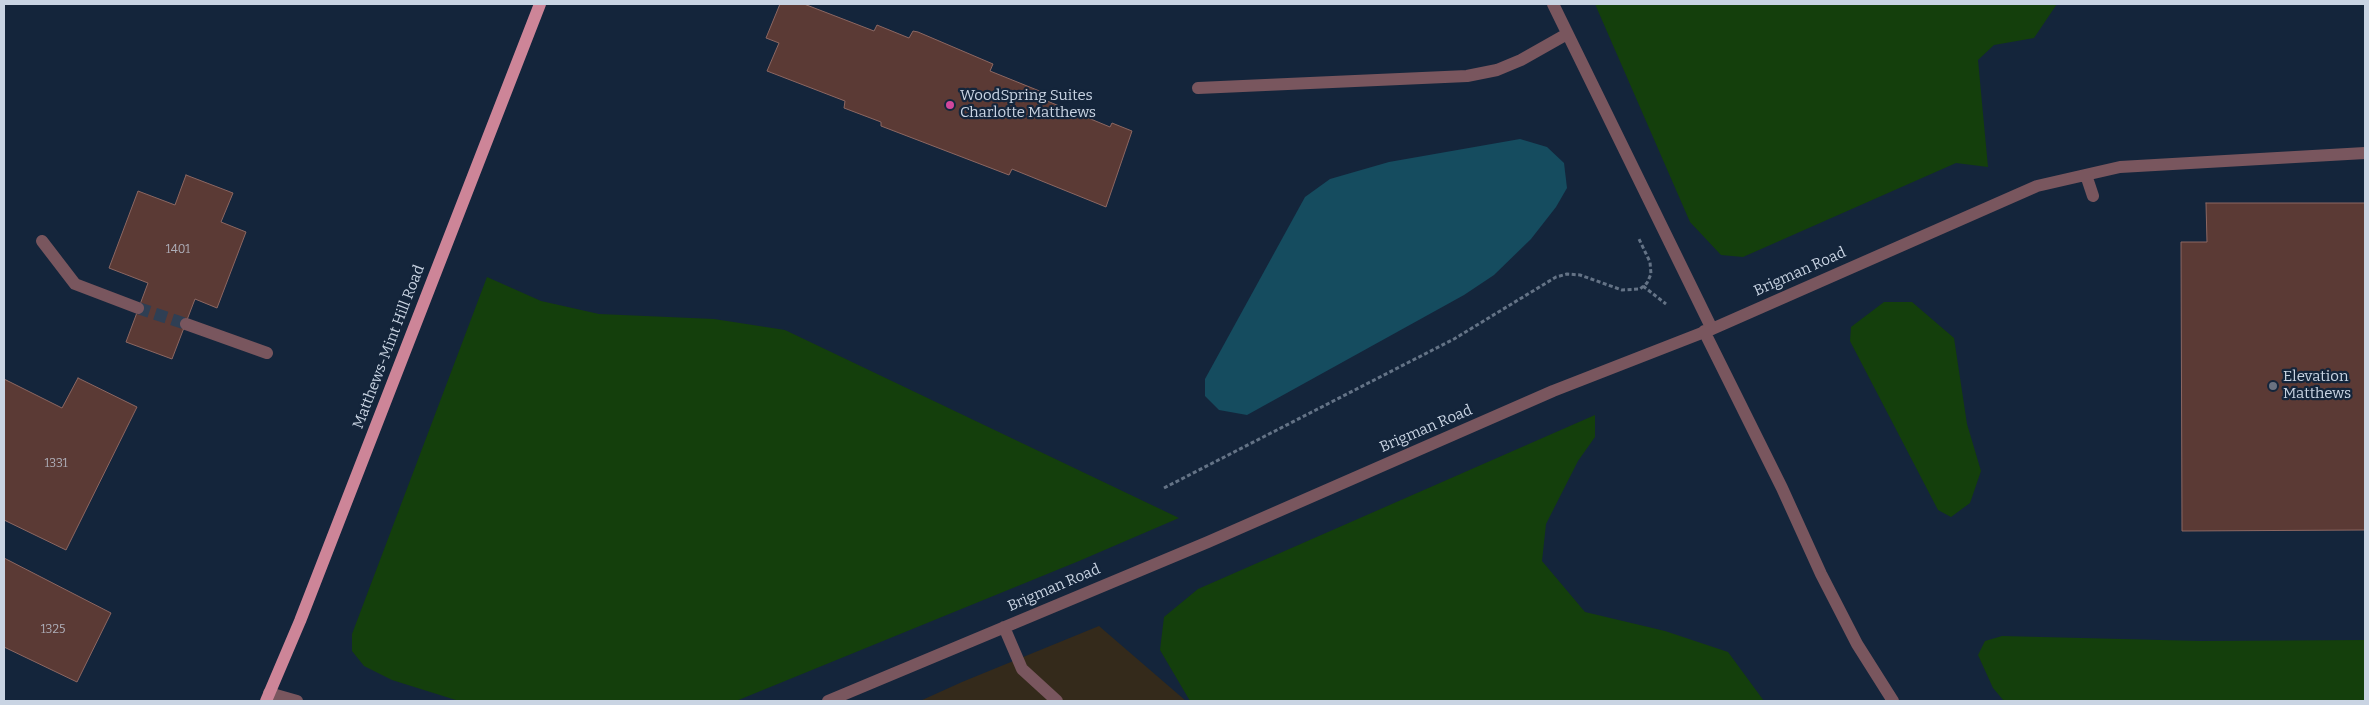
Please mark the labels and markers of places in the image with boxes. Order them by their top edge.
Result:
place label: WoodSpring Suites Charlotte Matthews [960,87,1096,122]
marker: WoodSpring Suites Charlotte Matthews [944,99,956,111]
place label: Elevation Matthews [2283,368,2351,403]
marker: Elevation Matthews [2267,380,2279,392]

